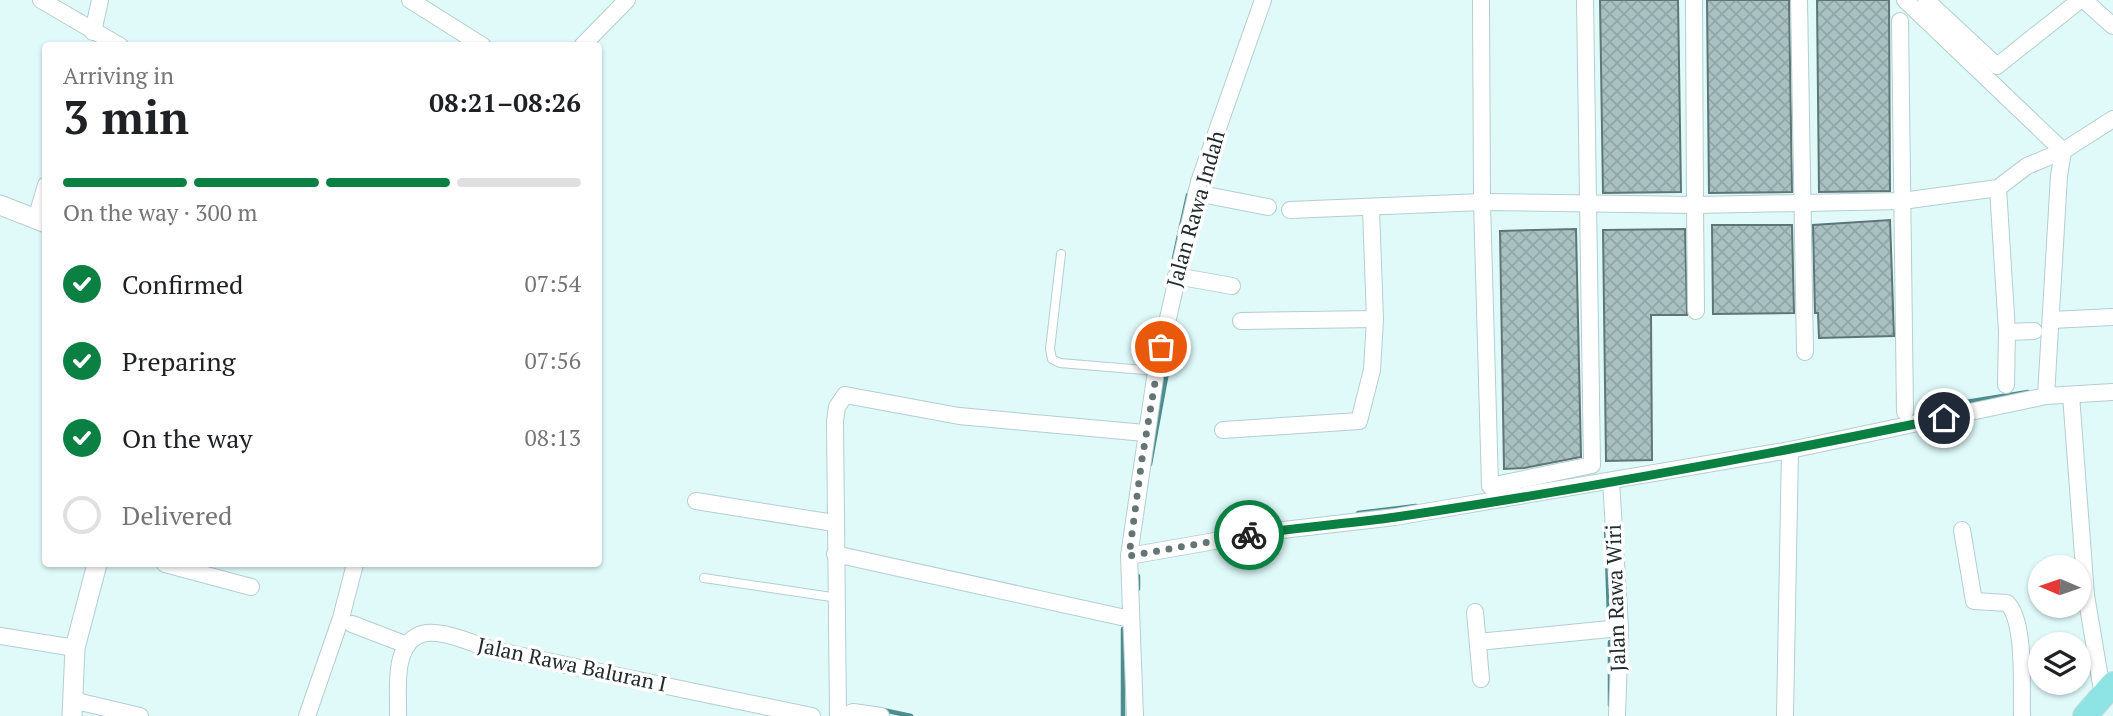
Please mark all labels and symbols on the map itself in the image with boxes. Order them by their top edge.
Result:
street label: Jalan Rawa Indah [1159,127,1231,290]
pin [1131,317,1191,377]
pin [1914,388,1974,448]
courier [1214,500,1284,570]
street label: Jalan Rawa Wiri [1598,524,1632,672]
north arrow [2028,555,2091,618]
street label: Jalan Rawa Baluran I [475,630,669,698]

